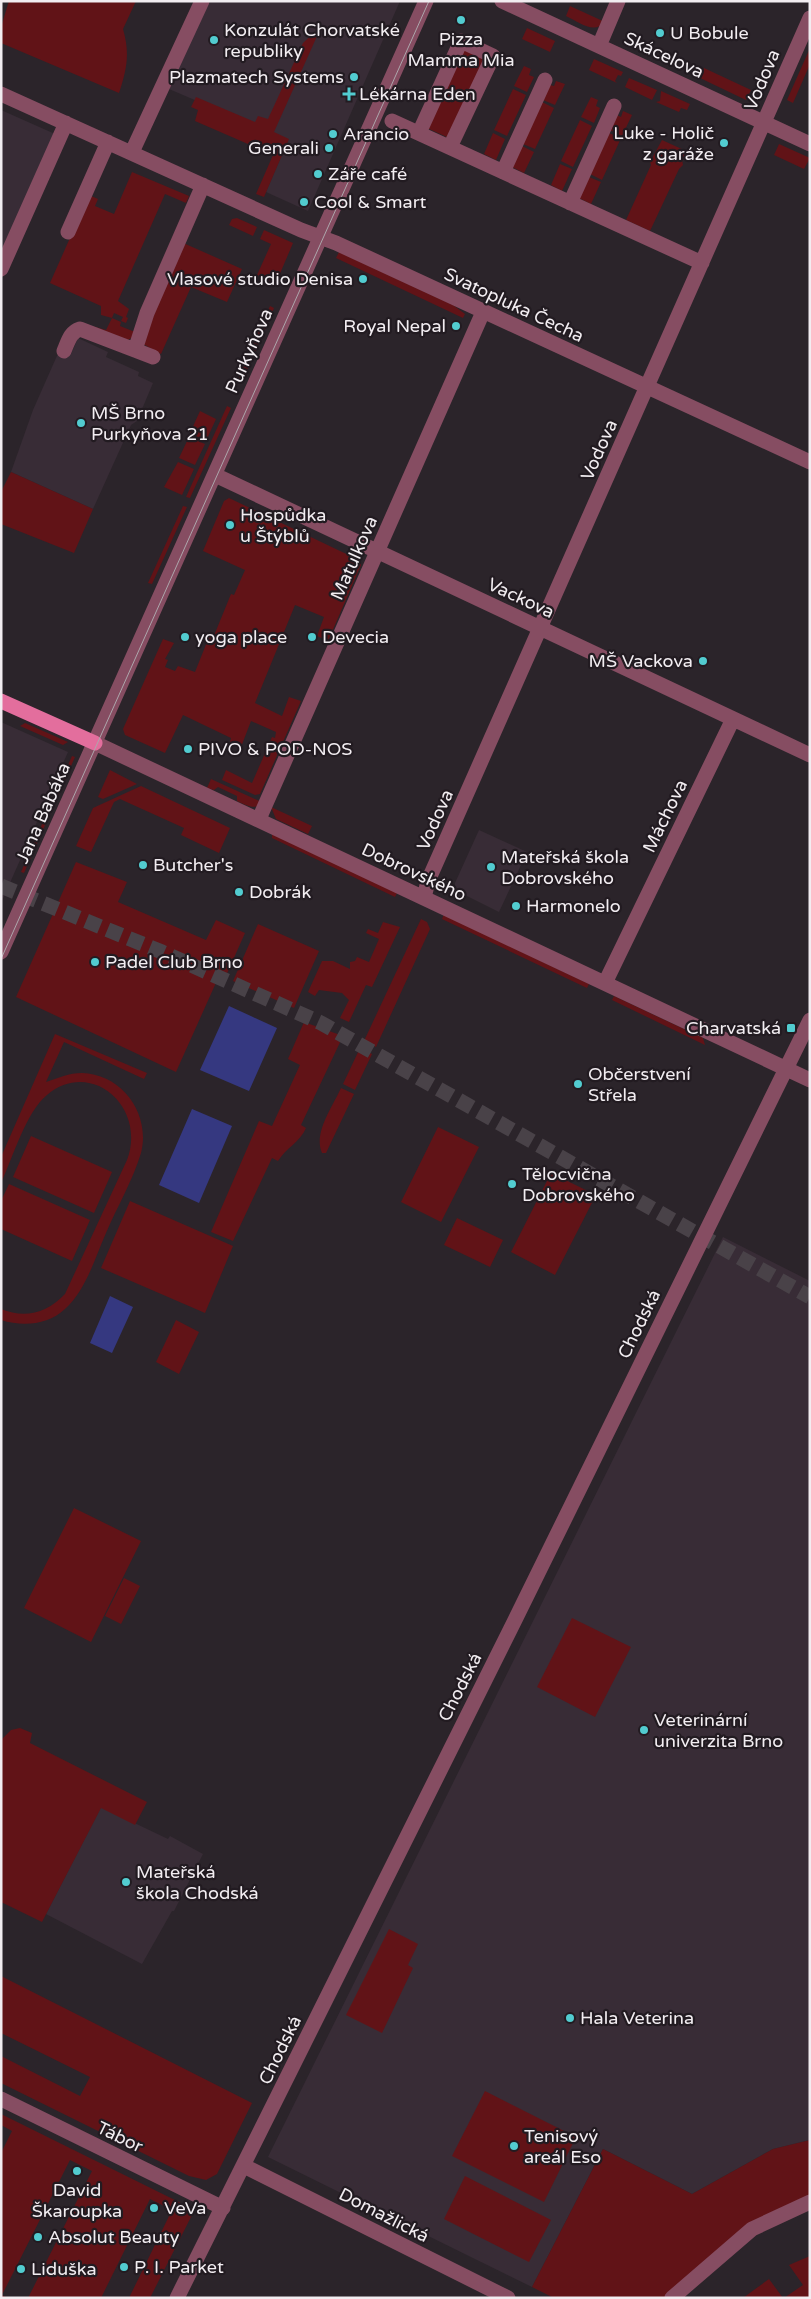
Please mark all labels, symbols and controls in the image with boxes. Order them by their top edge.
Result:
marker: Pizza Mamma Mia [455,14,467,26]
place label: Konzulát Chorvatské republiky [224,19,400,62]
place label: U Bobule [670,22,749,44]
street label: Skácelova [621,27,707,83]
marker: U Bobule [654,27,666,39]
place label: Pizza Mamma Mia [407,28,515,71]
marker: Konzulát Chorvatské republiky [208,34,220,46]
street label: Vodova [739,46,785,114]
place label: Plazmatech Systems [169,66,344,88]
marker: Plazmatech Systems [348,71,360,83]
place label: Lékárna Eden [359,83,476,105]
marker: Lékárna Eden [343,88,355,100]
place label: Luke - Holič z garáže [613,122,714,165]
place label: Arancio [343,123,409,145]
marker: Arancio [327,128,339,140]
place label: Generali [248,137,319,159]
marker: Luke - Holič z garáže [718,137,730,149]
marker: Generali [323,142,335,154]
place label: Záře café [328,163,407,185]
marker: Záře café [312,168,324,180]
place label: Cool & Smart [314,191,427,213]
marker: Cool & Smart [298,196,310,208]
street label: Svatopluka Čecha [441,263,587,347]
place label: Vlasové studio Denisa [167,268,353,290]
marker: Vlasové studio Denisa [357,273,369,285]
street label: Purkyňova [221,305,277,397]
place label: Royal Nepal [343,315,446,337]
marker: Royal Nepal [450,320,462,332]
place label: MŠ Brno Purkyňova 21 [91,402,209,445]
street label: Vodova [576,416,622,484]
marker: MŠ Brno Purkyňova 21 [75,417,87,429]
place label: Hospůdka u Štýblů [240,504,326,547]
street label: Matulkova [326,513,382,603]
marker: Hospůdka u Štýblů [224,519,236,531]
street label: Vackova [484,573,558,623]
place label: yoga place [195,626,287,648]
place label: Devecia [322,626,389,648]
marker: yoga place [179,631,191,643]
marker: Devecia [306,631,318,643]
place label: MŠ Vackova [589,650,693,672]
marker: MŠ Vackova [697,655,709,667]
place label: PIVO & POD-NOS [198,738,352,760]
marker: PIVO & POD-NOS [182,743,194,755]
street label: Jana Babáka [11,759,75,867]
street label: Máchova [638,776,692,856]
street label: Vodova [412,786,458,854]
street label: Dobrovského [358,838,470,906]
place label: Mateřská škola Dobrovského [501,846,629,889]
place label: Butcher's [153,854,233,876]
marker: Butcher's [137,859,149,871]
marker: Mateřská škola Dobrovského [485,861,497,873]
place label: Dobrák [249,881,311,903]
marker: Dobrák [233,886,245,898]
place label: Harmonelo [526,895,621,917]
marker: Harmonelo [510,900,522,912]
place label: Padel Club Brno [105,951,243,973]
marker: Padel Club Brno [89,956,101,968]
place label: Charvatská [686,1017,781,1039]
marker: Charvatská [785,1022,797,1034]
place label: Občerstvení Střela [588,1063,691,1106]
marker: Občerstvení Střela [572,1078,584,1090]
place label: Tělocvična Dobrovského [522,1163,635,1206]
marker: Tělocvična Dobrovského [506,1178,518,1190]
street label: Chodská [613,1286,665,1362]
street label: Chodská [433,1649,487,1725]
place label: Veterinární univerzita Brno [654,1709,783,1752]
marker: Veterinární univerzita Brno [638,1724,650,1736]
place label: Mateřská škola Chodská [136,1861,259,1904]
marker: Mateřská škola Chodská [120,1876,132,1888]
place label: Hala Veterina [580,2007,694,2029]
street label: Chodská [254,2012,306,2088]
marker: Hala Veterina [564,2012,576,2024]
street label: Tábor [93,2116,147,2158]
place label: Tenisový areál Eso [524,2125,601,2168]
marker: Tenisový areál Eso [508,2140,520,2152]
marker: David Škaroupka [71,2165,83,2177]
place label: David Škaroupka [32,2179,122,2222]
street label: Domažlická [335,2183,433,2247]
place label: VeVa [164,2197,206,2219]
marker: VeVa [148,2202,160,2214]
place label: Absolut Beauty [48,2226,180,2248]
marker: Absolut Beauty [32,2231,44,2243]
place label: P. I. Parket [134,2256,224,2278]
place label: Liduška [31,2258,97,2280]
marker: P. I. Parket [118,2261,130,2273]
marker: Liduška [15,2263,27,2275]

